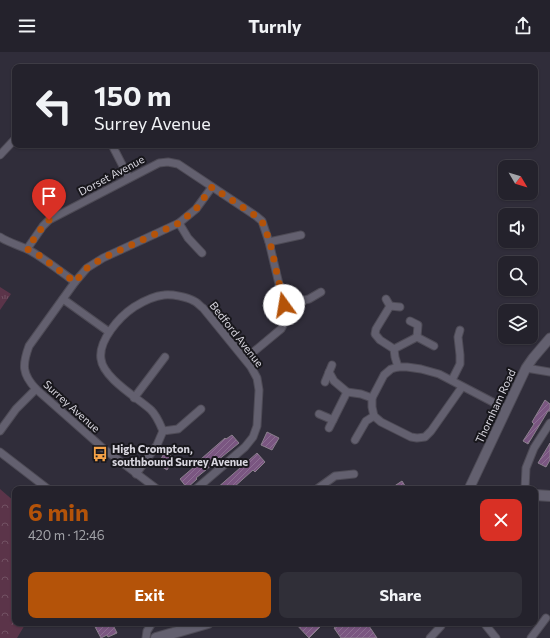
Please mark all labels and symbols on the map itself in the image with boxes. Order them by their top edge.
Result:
street label: Dorset Avenue [76,152,146,198]
north arrow [498,160,538,200]
pin [32,179,66,220]
position arrow [263,284,305,326]
street label: Bedford Avenue [207,299,267,369]
street label: Thornham Road [472,367,518,445]
street label: Surrey Avenue [41,377,103,435]
place label: High Crompton, southbound Surrey Avenue [112,442,248,468]
bus stop icon: High Crompton, southbound Surrey Avenue [91,445,109,463]

